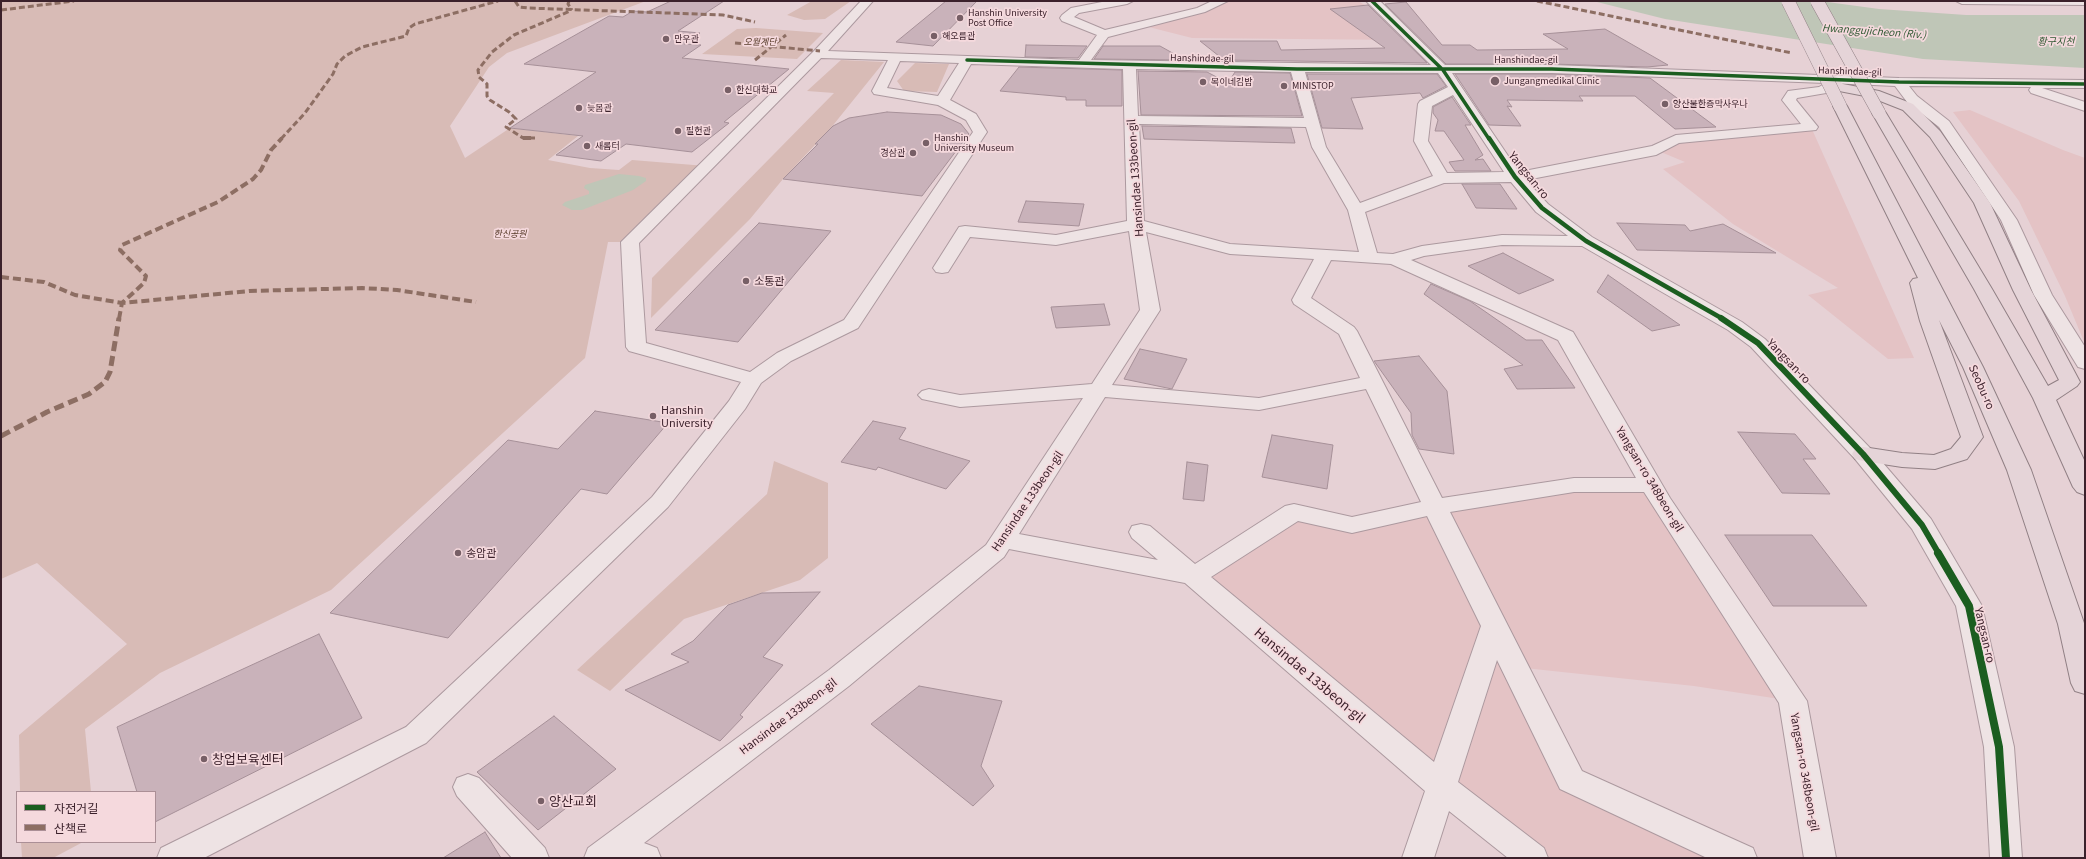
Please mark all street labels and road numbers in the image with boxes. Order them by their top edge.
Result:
street label: Hanshindae-gil [1170,52,1234,64]
street label: Hanshindae-gil [1494,55,1558,65]
street label: Hanshindae-gil [1818,64,1882,78]
street label: Hansindae 133beon-gil [1124,119,1146,237]
street label: Yangsan-ro [1506,149,1552,201]
street label: Yangsan-ro [1765,336,1813,386]
street label: Seobu-ro [1966,363,1998,411]
street label: Yangsan-ro 348beon-gil [1613,424,1687,534]
street label: Hansindae 133beon-gil [989,448,1065,554]
street label: Yangsan-ro [1972,606,1998,664]
street label: Hansindae 133beon-gil [1252,624,1368,726]
street label: Hansindae 133beon-gil [737,675,839,757]
street label: Yangsan-ro 348beon-gil [1788,712,1822,832]

